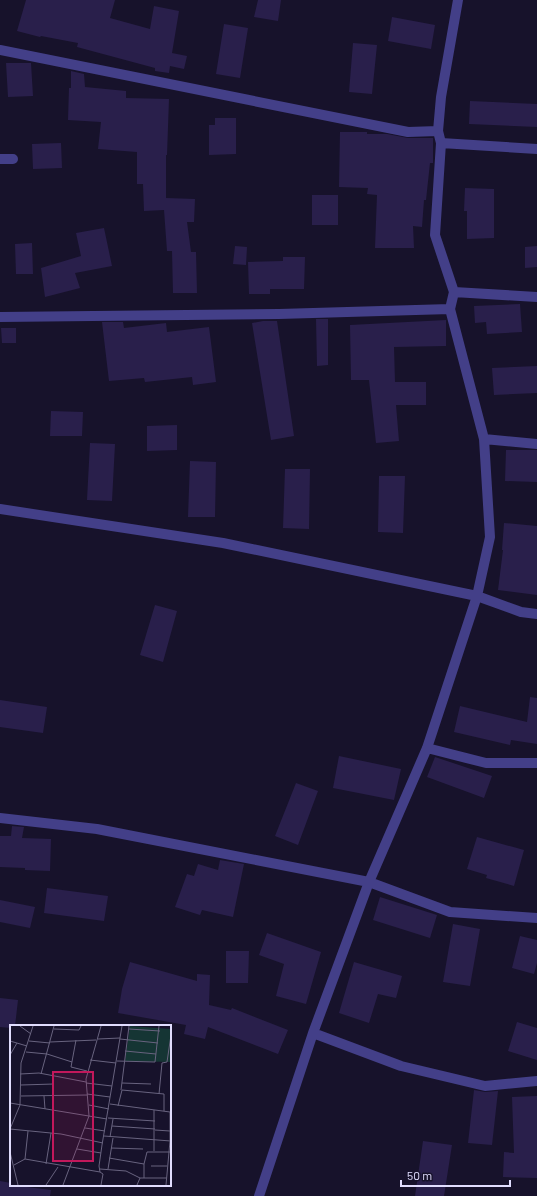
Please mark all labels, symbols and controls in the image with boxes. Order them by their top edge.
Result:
inset map [10,1025,171,1186]
scale bar [401,1162,510,1188]
text: 50 m [407,1168,432,1182]

